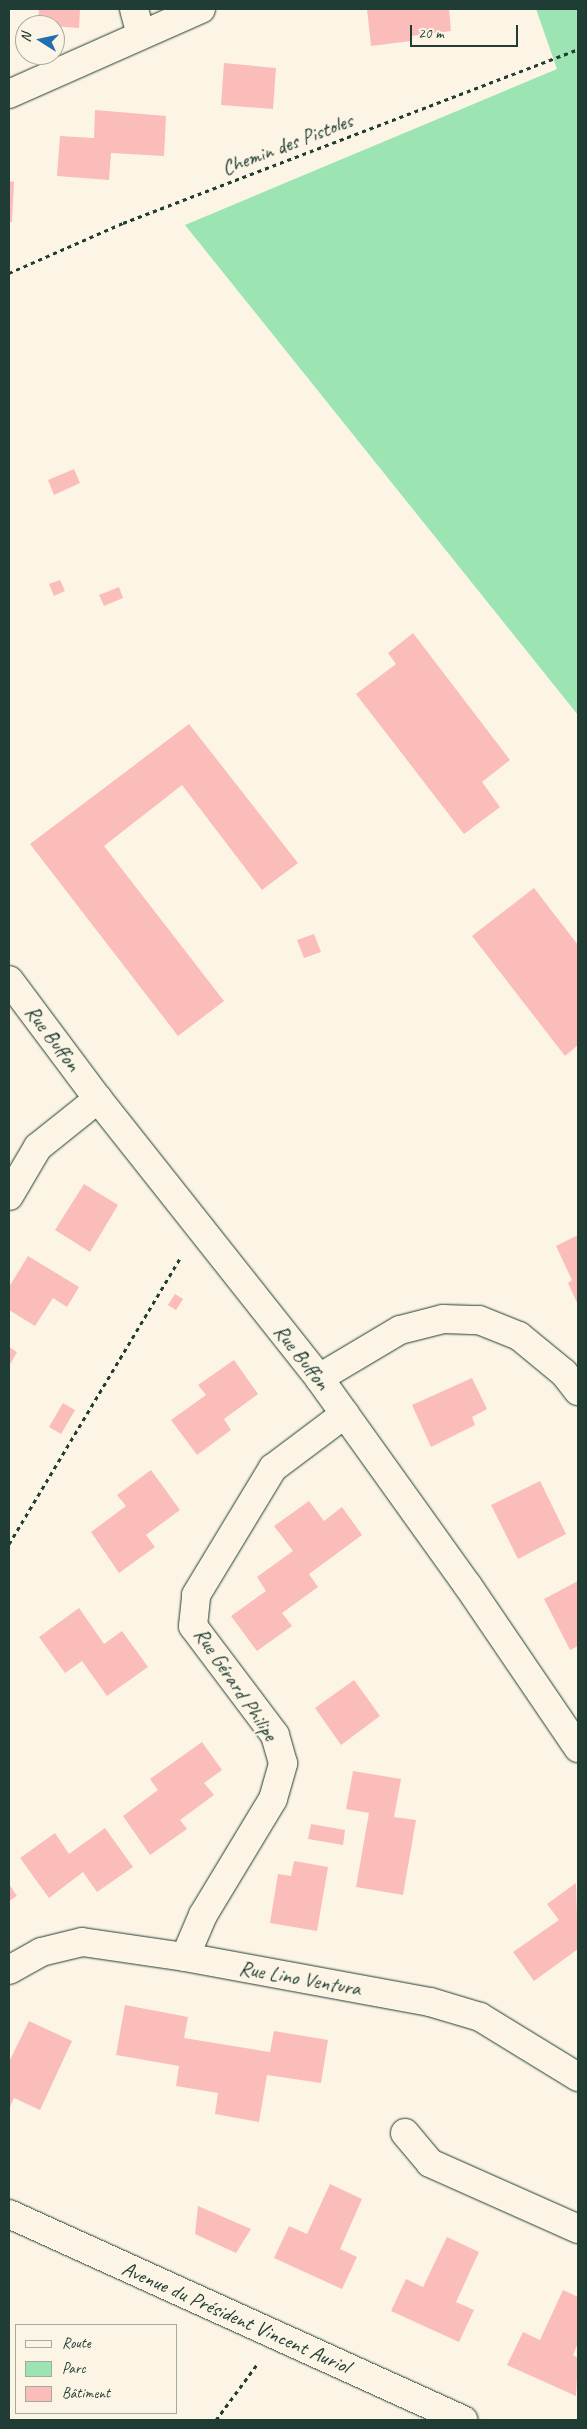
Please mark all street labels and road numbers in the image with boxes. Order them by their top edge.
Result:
street label: Chemin des Pistoles [218,107,356,181]
street label: Rue Buffon [20,1000,86,1076]
street label: Rue Buffon [269,1319,335,1395]
street label: Rue Gérard Philipe [189,1623,283,1745]
street label: Rue Lino Ventura [238,1955,362,2001]
street label: Avenue du Président Vincent Auriol [119,2255,353,2379]

